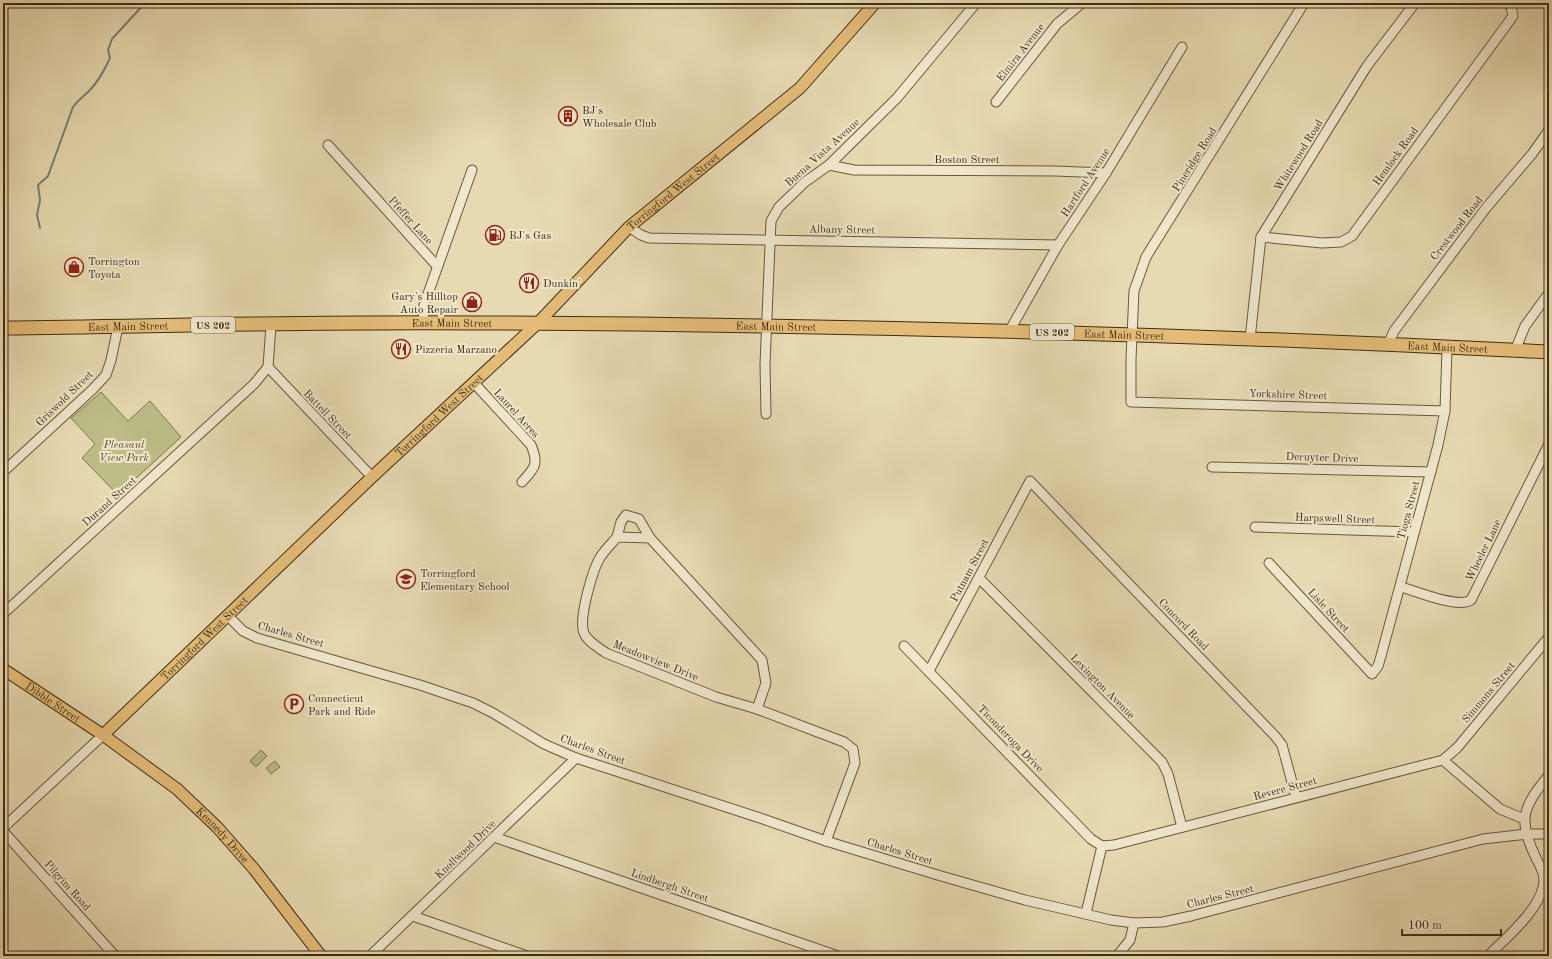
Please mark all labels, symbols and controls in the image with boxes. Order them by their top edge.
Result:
street label: Elmira Avenue [995,22,1047,84]
building icon: BJ's Wholesale Club [557,105,579,127]
place label: BJ's Wholesale Club [582,106,657,130]
street label: Buena Vista Avenue [784,117,862,189]
street label: Whitewood Road [1273,118,1326,193]
street label: Pineridge Road [1171,126,1219,194]
street label: Hemlock Road [1371,126,1421,188]
street label: Hartford Avenue [1060,146,1113,219]
street label: Torringford West Street [625,152,722,233]
street label: Boston Street [934,155,1000,166]
street label: Pfeffer Lane [386,195,434,247]
street label: Crestwood Road [1429,195,1486,263]
fuel station icon: BJ's Gas [484,224,506,246]
street label: Albany Street [809,224,875,237]
place label: BJ's Gas [509,231,551,242]
shop icon: Torrington Toyota [63,256,85,278]
place label: Torrington Toyota [88,257,140,281]
restaurant icon: Dunkin' [518,272,540,294]
place label: Dunkin' [543,279,581,290]
shop icon: Gary's Hilltop Auto Repair [461,291,483,313]
place label: Gary's Hilltop Auto Repair [391,292,458,316]
road number: US 202 [191,317,235,333]
street label: East Main Street [412,319,492,330]
street label: East Main Street [88,321,169,334]
street label: East Main Street [736,322,816,334]
road number: US 202 [1030,324,1074,340]
street label: East Main Street [1083,329,1164,343]
restaurant icon: Pizzeria Marzano [390,338,412,360]
street label: East Main Street [1407,341,1488,356]
place label: Pizzeria Marzano [415,345,497,356]
street label: Griswold Street [34,369,96,429]
street label: Torringford West Street [394,373,486,459]
street label: Laurel Acres [491,387,541,441]
street label: Battell Street [301,388,353,442]
street label: Yorkshire Street [1249,389,1327,402]
park label: Pleasant View Park [99,440,149,464]
street label: Deruyter Drive [1285,452,1359,465]
street label: Durand Street [81,475,139,529]
street label: Tioga Street [1396,480,1423,541]
street label: Harpswell Street [1295,513,1375,526]
street label: Wheeler Lane [1465,518,1504,583]
street label: Putnam Street [949,537,992,604]
school or university icon: Torringford Elementary School [395,568,417,590]
place label: Torringford Elementary School [420,569,510,593]
street label: Lisle Street [1305,587,1351,635]
street label: Torringford West Street [160,595,251,683]
street label: Concord Road [1156,597,1210,653]
street label: Charles Street [256,621,325,650]
street label: Meadowview Drive [611,639,700,684]
street label: Lexington Avenue [1068,653,1136,721]
street label: Simmons Street [1461,660,1518,725]
street label: Dibble Street [23,681,82,725]
parking icon: Connecticut Park and Ride [283,693,305,715]
place label: Connecticut Park and Ride [308,694,376,718]
street label: Ticonderoga Drive [975,703,1045,775]
street label: Charles Street [558,734,627,767]
street label: Revere Street [1253,776,1318,803]
street label: Kennedy Drive [193,806,250,866]
street label: Knollwood Drive [434,818,499,882]
street label: Charles Street [865,837,934,868]
street label: Pilgrim Road [42,859,92,913]
street label: Lindbergh Street [629,868,710,905]
street label: Charles Street [1186,884,1255,911]
scale bar [1402,911,1501,937]
text: 100 m [1408,920,1442,932]

